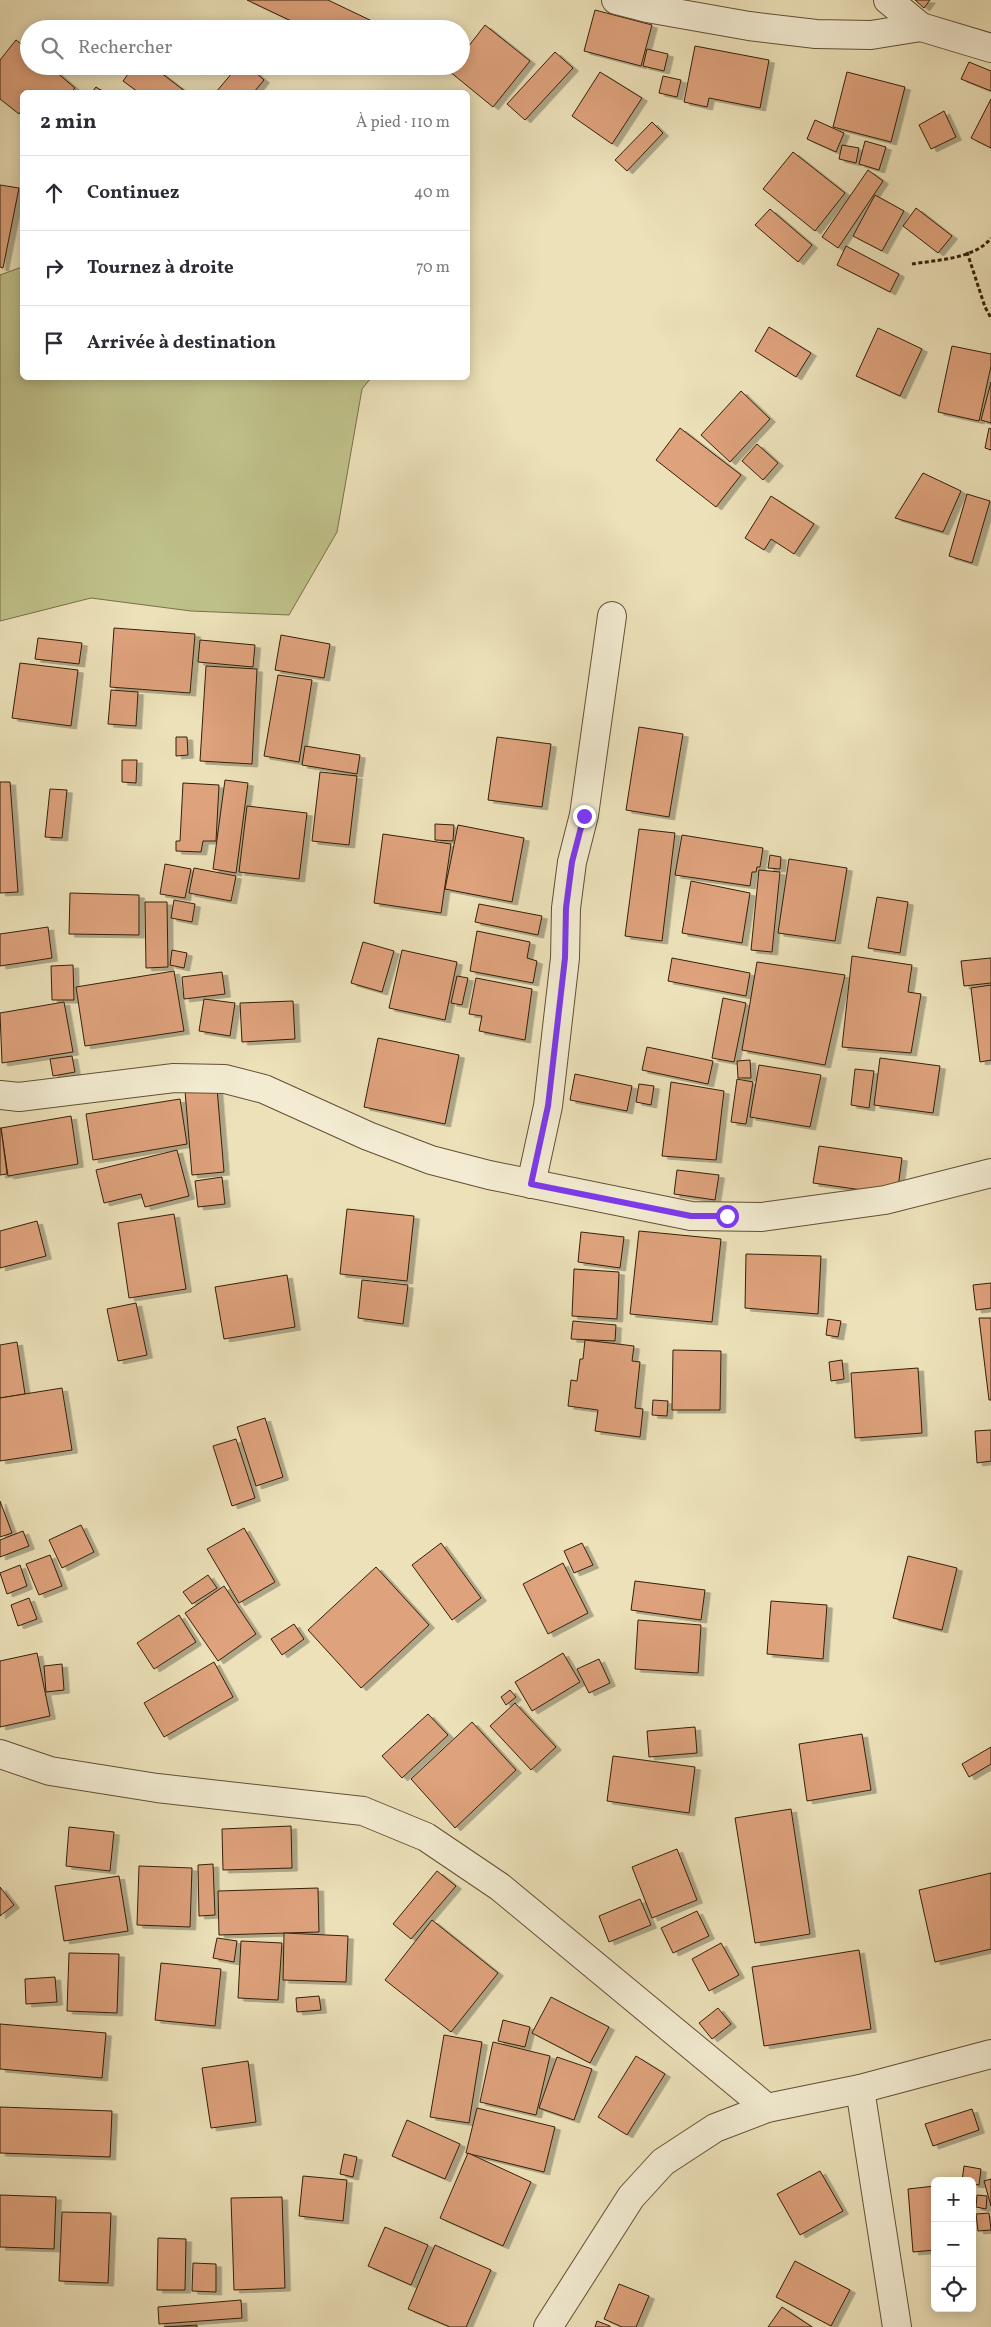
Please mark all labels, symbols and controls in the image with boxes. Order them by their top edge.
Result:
search box [20,20,470,75]
icon: search [38,34,66,62]
text: Rechercher [78,35,172,61]
text: 2 min [40,108,97,137]
text: À pied · 110 m [356,112,450,134]
icon: ahead [40,179,68,207]
text: Continuez [87,180,179,206]
text: 40 m [414,182,450,204]
icon: right [40,254,68,282]
text: Tournez à droite [87,255,234,281]
text: 70 m [416,257,450,279]
icon: arrive [40,329,68,357]
text: Arrivée à destination [87,330,276,356]
route end [573,805,596,828]
route start [716,1205,739,1228]
map controls [931,2177,976,2312]
button: + [931,2177,976,2222]
button: − [931,2222,976,2267]
button: locate [931,2267,976,2312]

